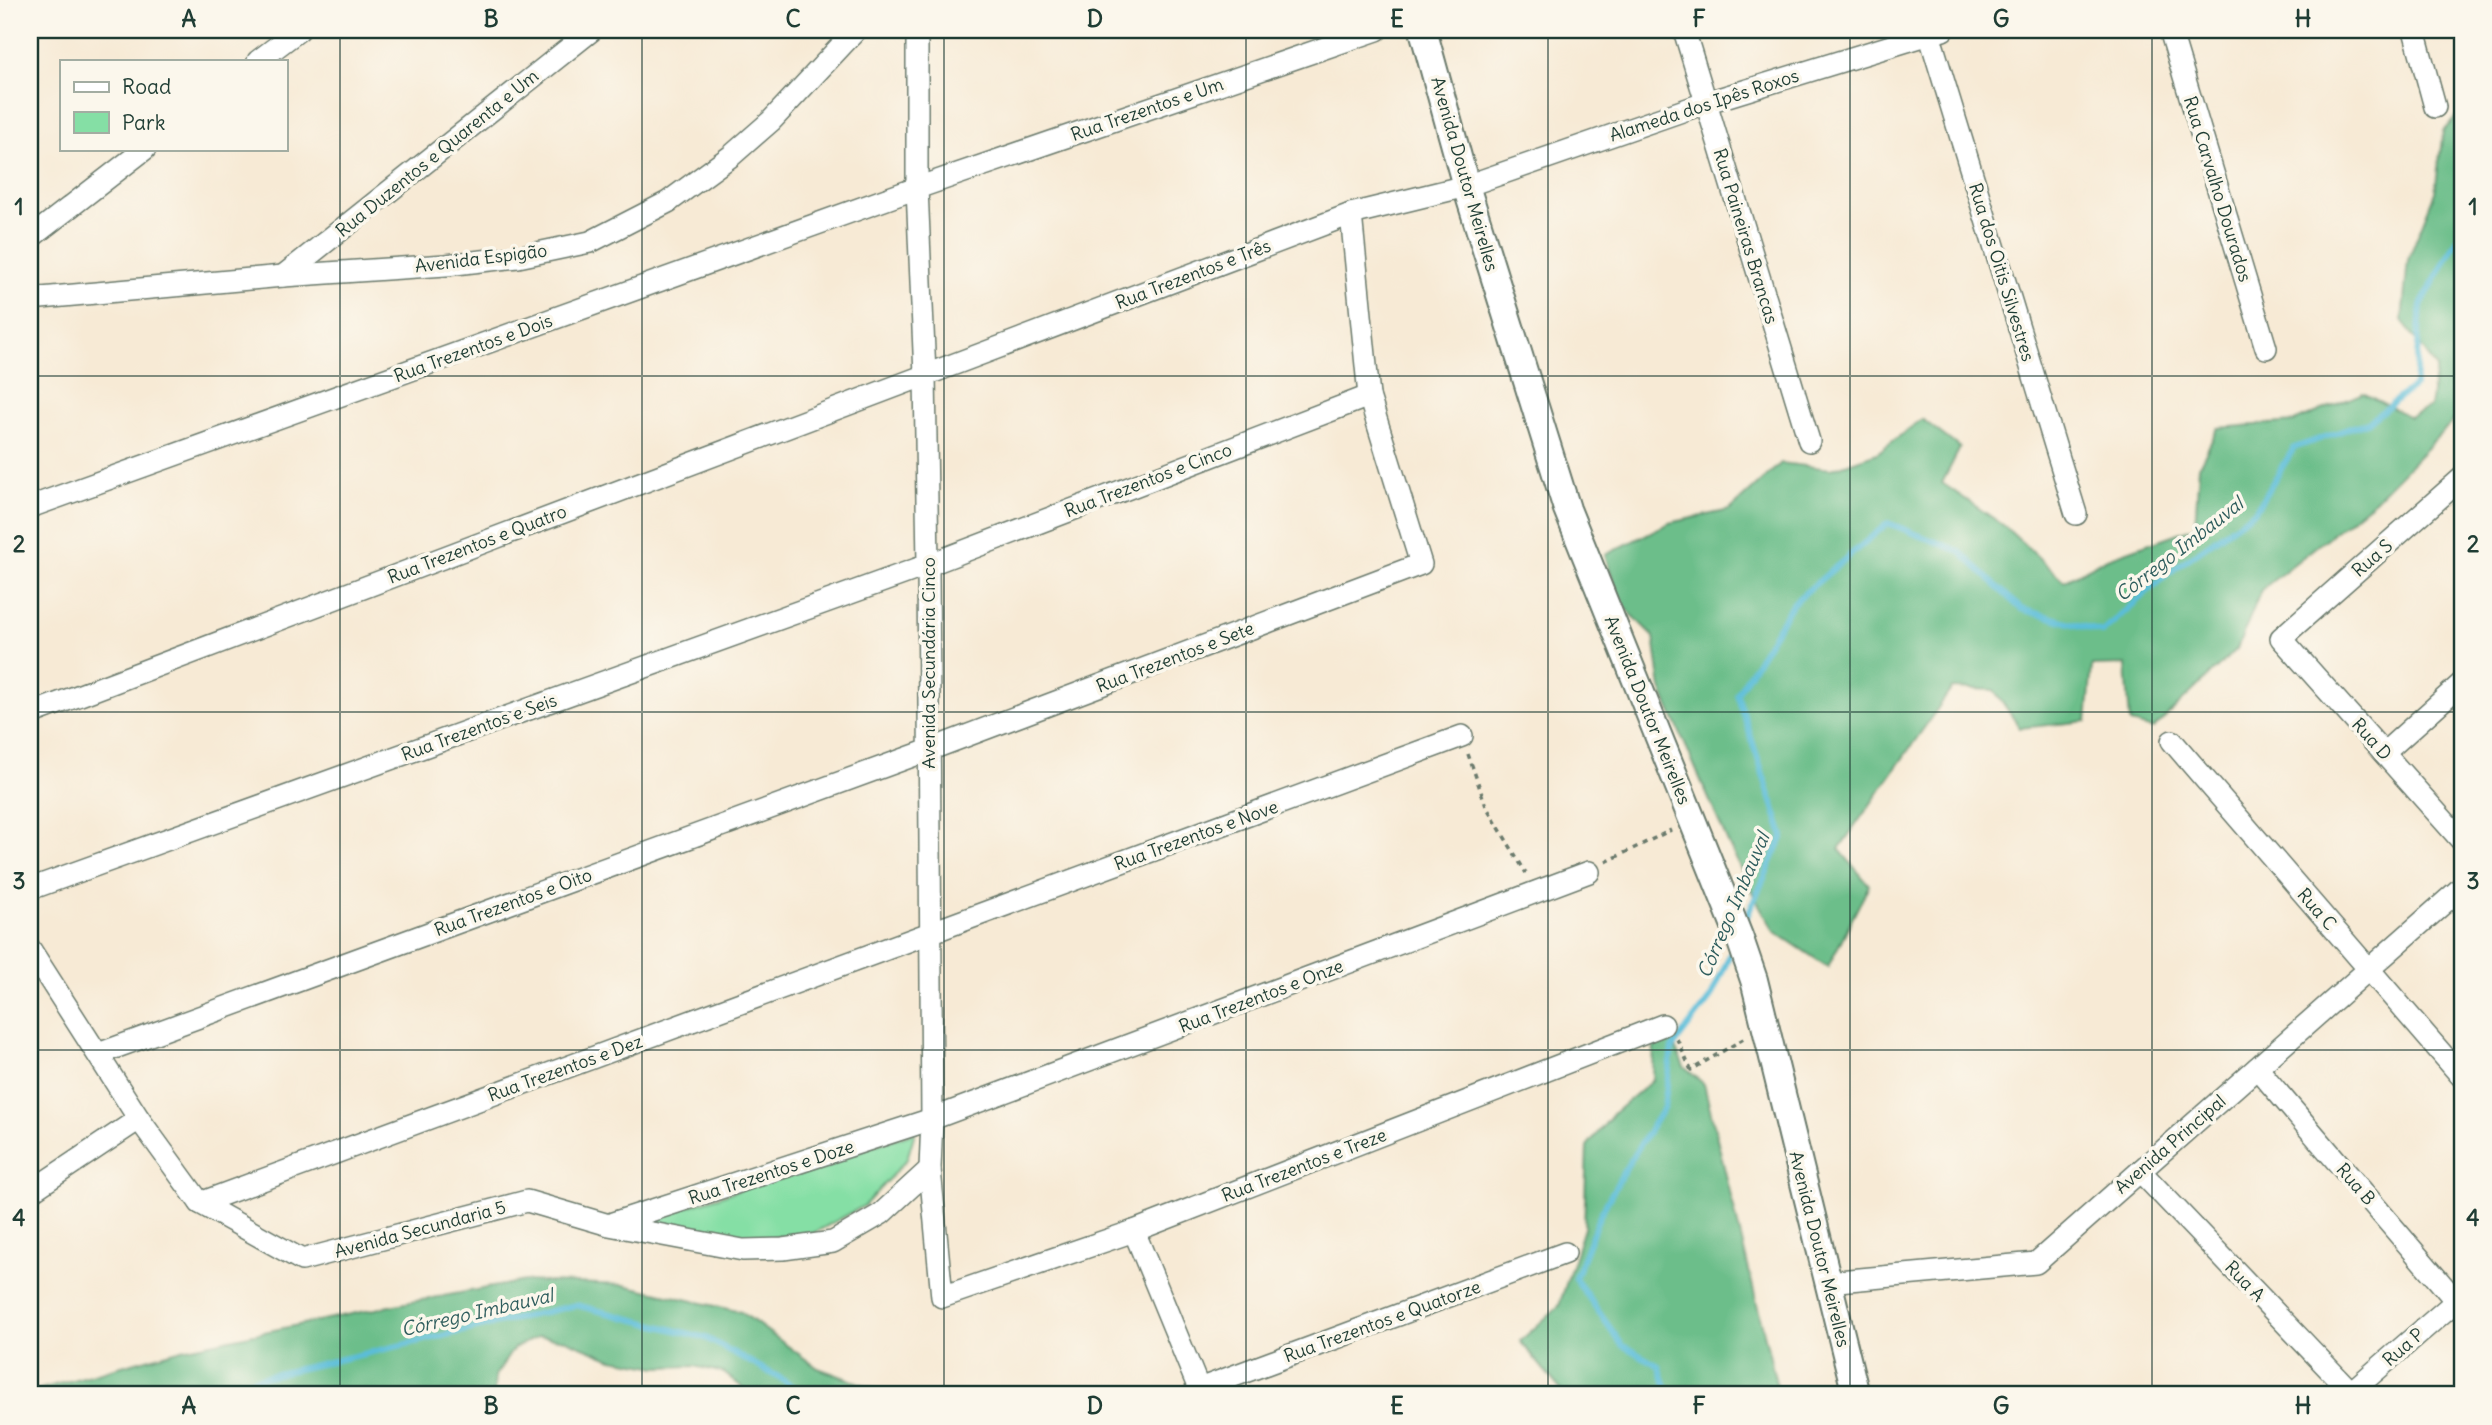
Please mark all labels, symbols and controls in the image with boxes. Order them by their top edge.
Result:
text: A [182,4,197,33]
text: B [483,4,499,33]
text: C [785,4,801,33]
text: D [1087,4,1103,33]
text: E [1390,4,1404,33]
text: F [1692,4,1706,33]
text: G [1993,4,2009,33]
text: H [2295,4,2311,33]
legend [60,60,287,150]
street label: Alameda dos Ipês Roxos [1606,63,1802,147]
street label: Rua Duzentos e Quarenta e Um [331,64,543,242]
street label: Rua Trezentos e Um [1068,72,1227,146]
text: Road [122,73,171,100]
street label: Avenida Doutor Meirelles [1426,74,1504,274]
street label: Rua Carvalho Dourados [2179,93,2257,285]
text: Park [122,109,165,136]
street label: Rua Paineiras Brancas [1708,146,1784,326]
street label: Rua dos Oitis Silvestres [1964,180,2040,364]
text: 1 [14,192,24,221]
text: 1 [2468,192,2478,221]
street label: Rua Trezentos e Três [1112,234,1274,314]
street label: Avenida Espigão [414,238,548,278]
street label: Rua Trezentos e Dois [391,309,555,387]
street label: Rua Trezentos e Cinco [1061,437,1235,523]
water label: Córrego Imbauval [2110,490,2250,606]
street label: Rua Trezentos e Quatro [384,499,570,589]
text: 2 [13,529,26,558]
text: 2 [2467,529,2480,558]
street label: Rua S [2347,534,2397,582]
street label: Avenida Secundária Cinco [917,557,940,769]
street label: Avenida Doutor Meirelles [1600,612,1696,808]
street label: Rua Trezentos e Sete [1093,616,1257,698]
street label: Rua Trezentos e Seis [398,688,560,766]
street label: Rua D [2347,713,2397,765]
street label: Rua Trezentos e Nove [1111,795,1281,875]
water label: Córrego Imbauval [1692,826,1775,981]
street label: Rua Trezentos e Oito [431,863,595,941]
text: 3 [12,866,26,895]
text: 3 [2466,866,2480,895]
street label: Rua C [2293,883,2342,935]
street label: Rua Trezentos e Onze [1176,954,1346,1038]
street label: Rua Trezentos e Dez [484,1029,646,1107]
street label: Avenida Principal [2110,1089,2230,1199]
street label: Rua Trezentos e Treze [1218,1123,1390,1207]
street label: Rua Trezentos e Doze [685,1134,857,1210]
street label: Avenida Doutor Meirelles [1784,1149,1856,1349]
street label: Rua B [2332,1158,2380,1210]
street label: Avenida Secundaria 5 [332,1195,508,1263]
text: 4 [12,1203,26,1232]
text: 4 [2466,1203,2480,1232]
street label: Rua A [2220,1256,2270,1306]
street label: Rua Trezentos e Quatorze [1280,1275,1484,1367]
water label: Córrego Imbauval [399,1282,558,1341]
street label: Rua P [2378,1323,2428,1371]
text: A [182,1391,197,1420]
text: B [483,1391,499,1420]
text: C [785,1391,801,1420]
text: D [1087,1391,1103,1420]
text: E [1390,1391,1404,1420]
text: F [1692,1391,1706,1420]
text: G [1993,1391,2009,1420]
text: H [2295,1391,2311,1420]

